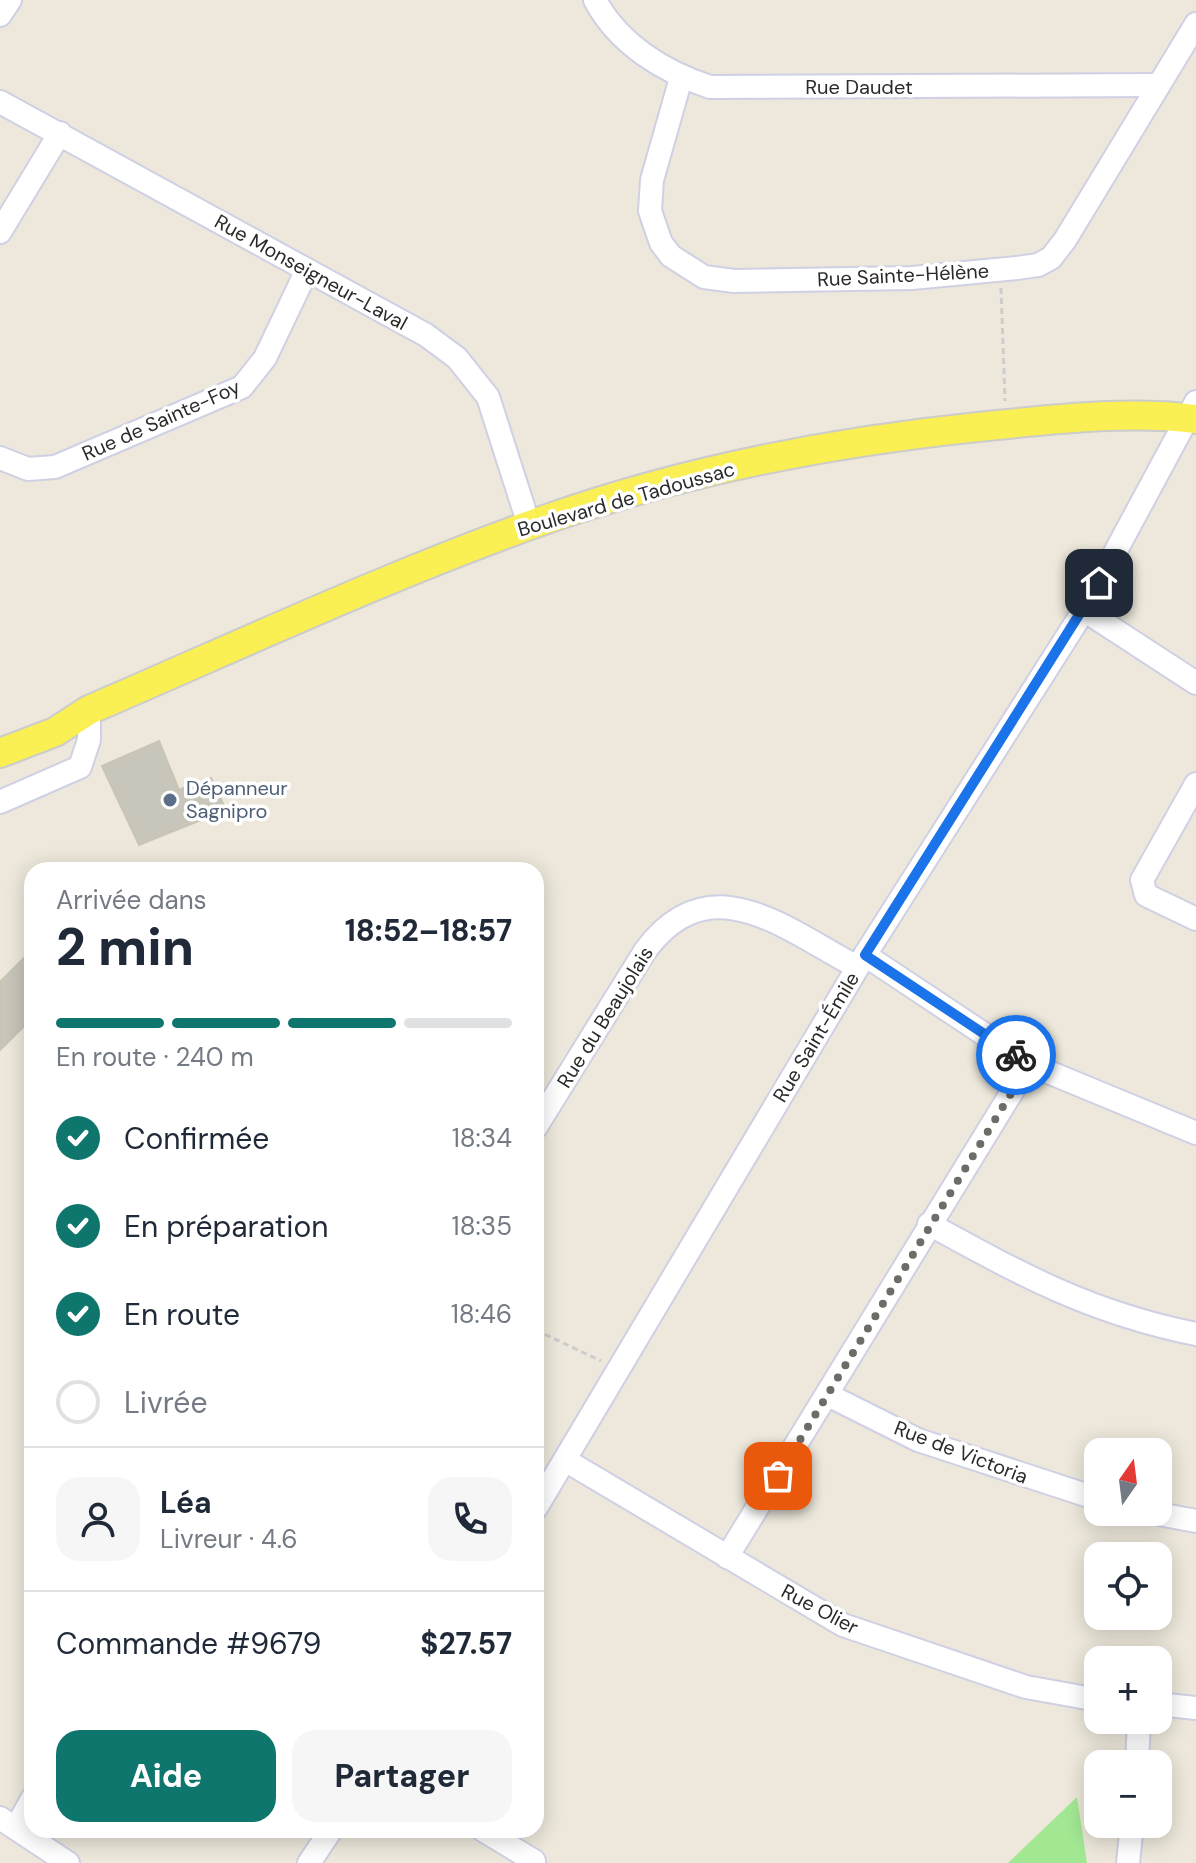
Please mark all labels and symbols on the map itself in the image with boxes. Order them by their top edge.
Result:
street label: Rue Daudet [805,74,913,100]
street label: Rue Monseigneur-Laval [210,208,412,336]
street label: Rue Sainte-Hélène [816,258,990,292]
street label: Rue de Sainte-Foy [78,374,244,466]
street label: Boulevard de Tadoussac [514,456,738,542]
pin [1065,549,1133,617]
place label: Dépanneur Sagnipro [186,775,288,824]
marker: Dépanneur Sagnipro [161,791,179,809]
street label: Rue du Beaujolais [551,941,659,1093]
street label: Rue Saint-Émile [767,967,865,1107]
courier [976,1015,1056,1095]
street label: Rue de Victoria [890,1415,1032,1489]
north arrow [1084,1438,1172,1526]
pin [744,1442,812,1510]
street label: Rue Olier [777,1578,863,1640]

